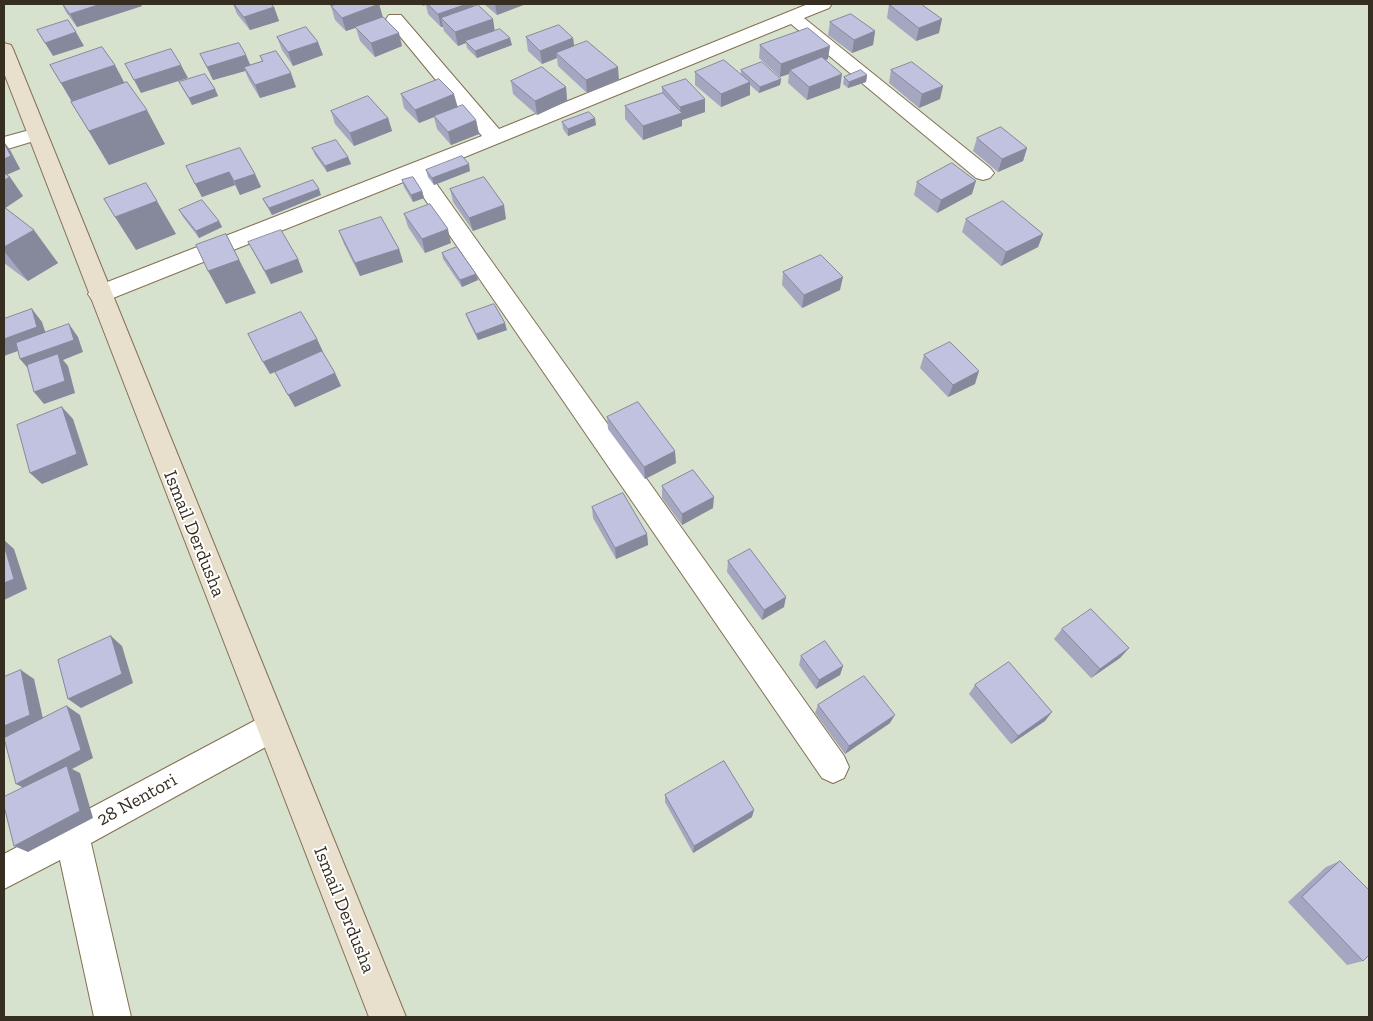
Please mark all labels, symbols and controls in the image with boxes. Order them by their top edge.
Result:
street label: Ismail Derdusha [158,468,230,600]
street label: 28 Nentori [93,769,181,831]
street label: Ismail Derdusha [308,844,380,976]

